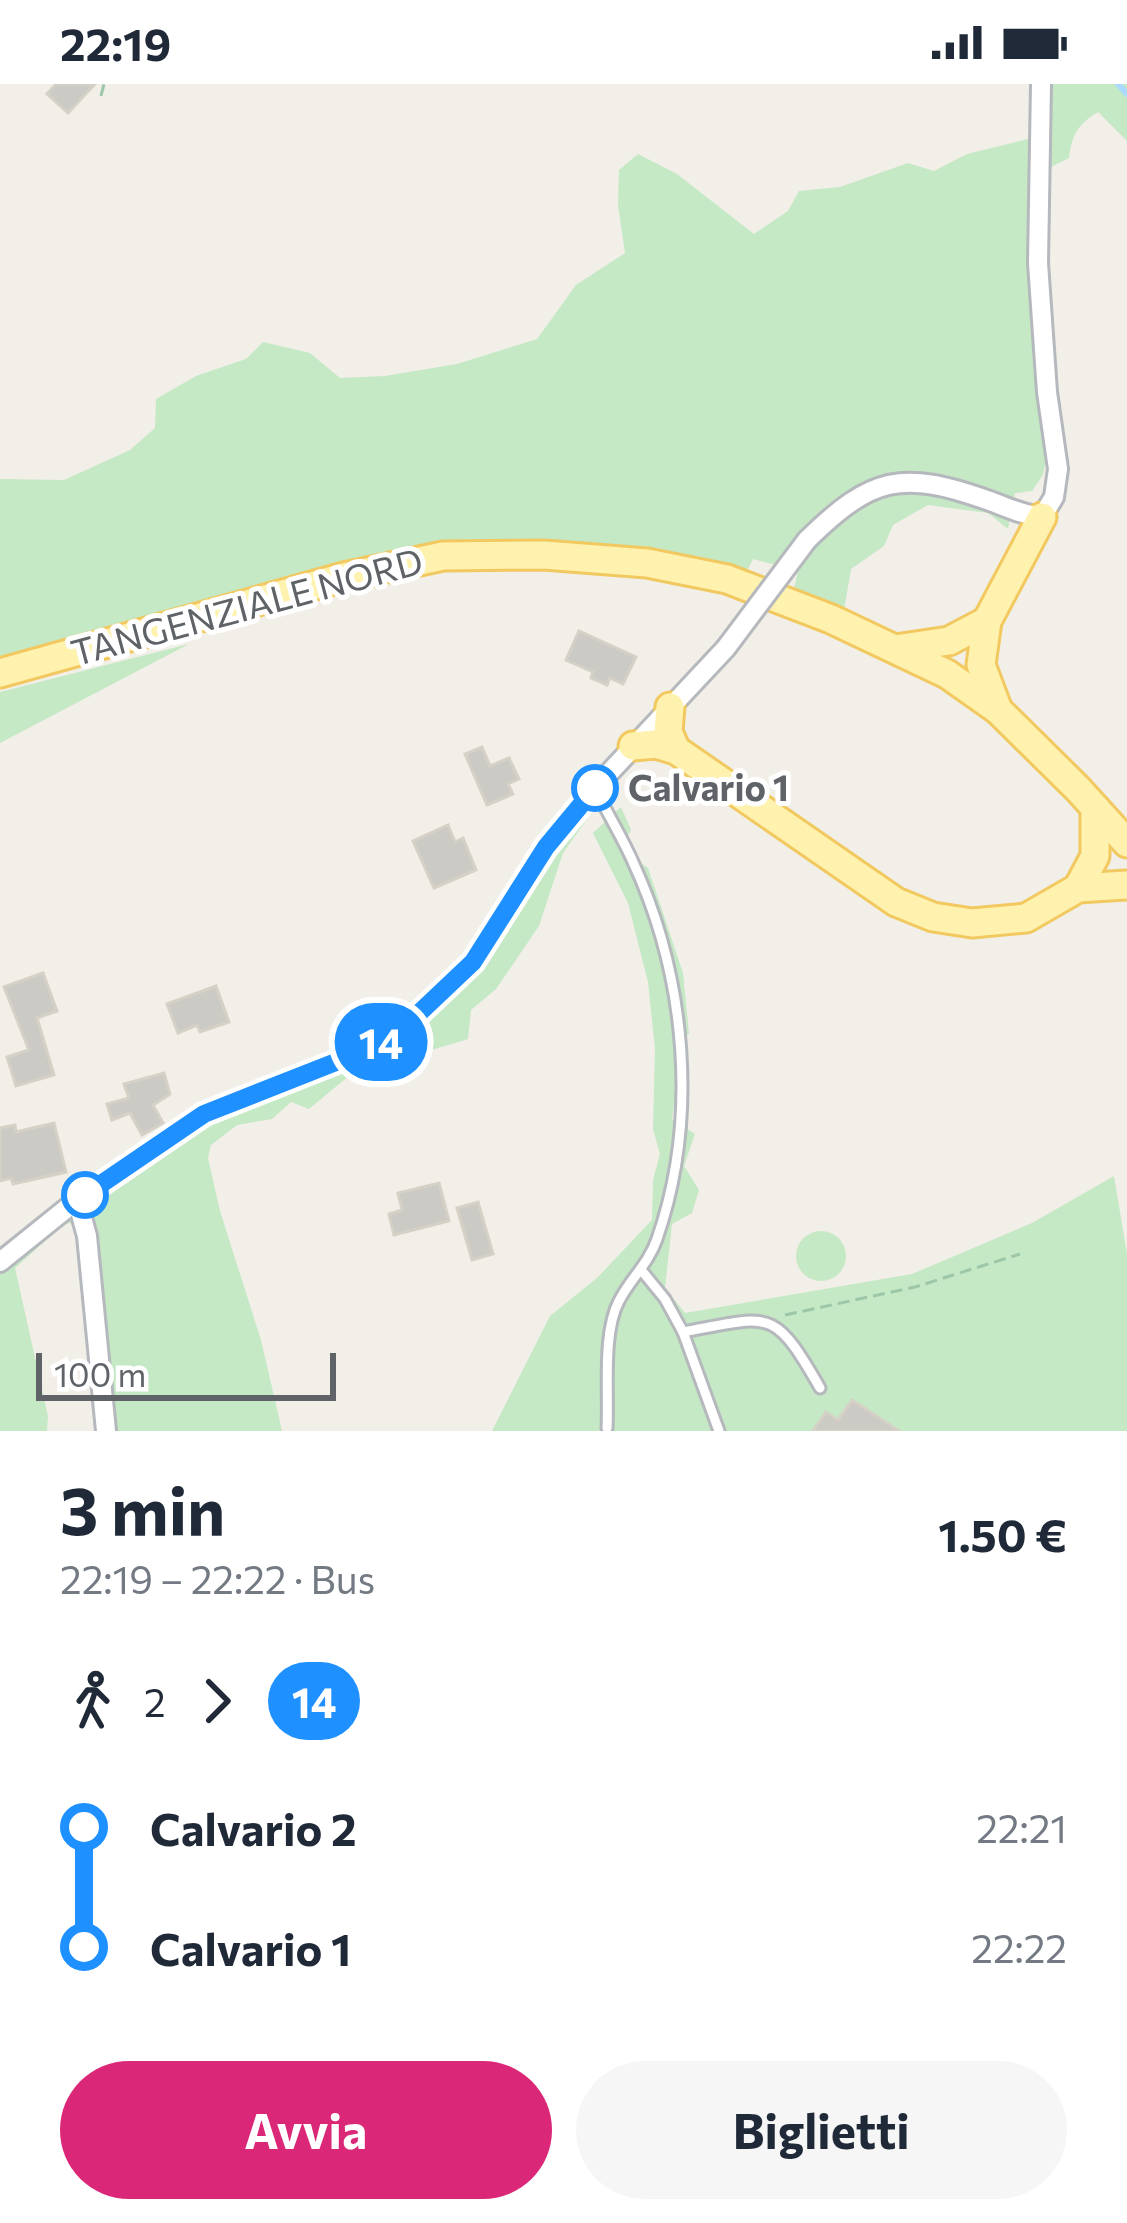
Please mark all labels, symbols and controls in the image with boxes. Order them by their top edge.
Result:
text: 22:19 [60,15,171,70]
street label: TANGENZIALE NORD [66,537,427,673]
place label: Calvario 1 [628,764,789,808]
marker: Calvario 1 [573,766,617,810]
line badge: 14 [327,1003,435,1081]
text: 14 [359,1016,403,1068]
unlabelled marker [63,1173,107,1217]
scale bar [36,1347,336,1400]
text: 100 m [54,1353,146,1394]
text: 3 min [60,1468,225,1549]
text: 1.50 € [938,1506,1067,1561]
text: 22:19 – 22:22 · Bus [60,1554,375,1602]
icon: walk [60,1668,126,1734]
icon: forward [184,1668,250,1734]
text: 14 [292,1675,336,1727]
text: 2 [144,1677,166,1725]
text: Calvario 2 [150,1800,357,1855]
text: 22:21 [976,1803,1067,1851]
text: Calvario 1 [150,1920,351,1975]
text: 22:22 [971,1923,1067,1971]
button: Avvia [60,2061,552,2199]
button: Biglietti [576,2061,1067,2199]

